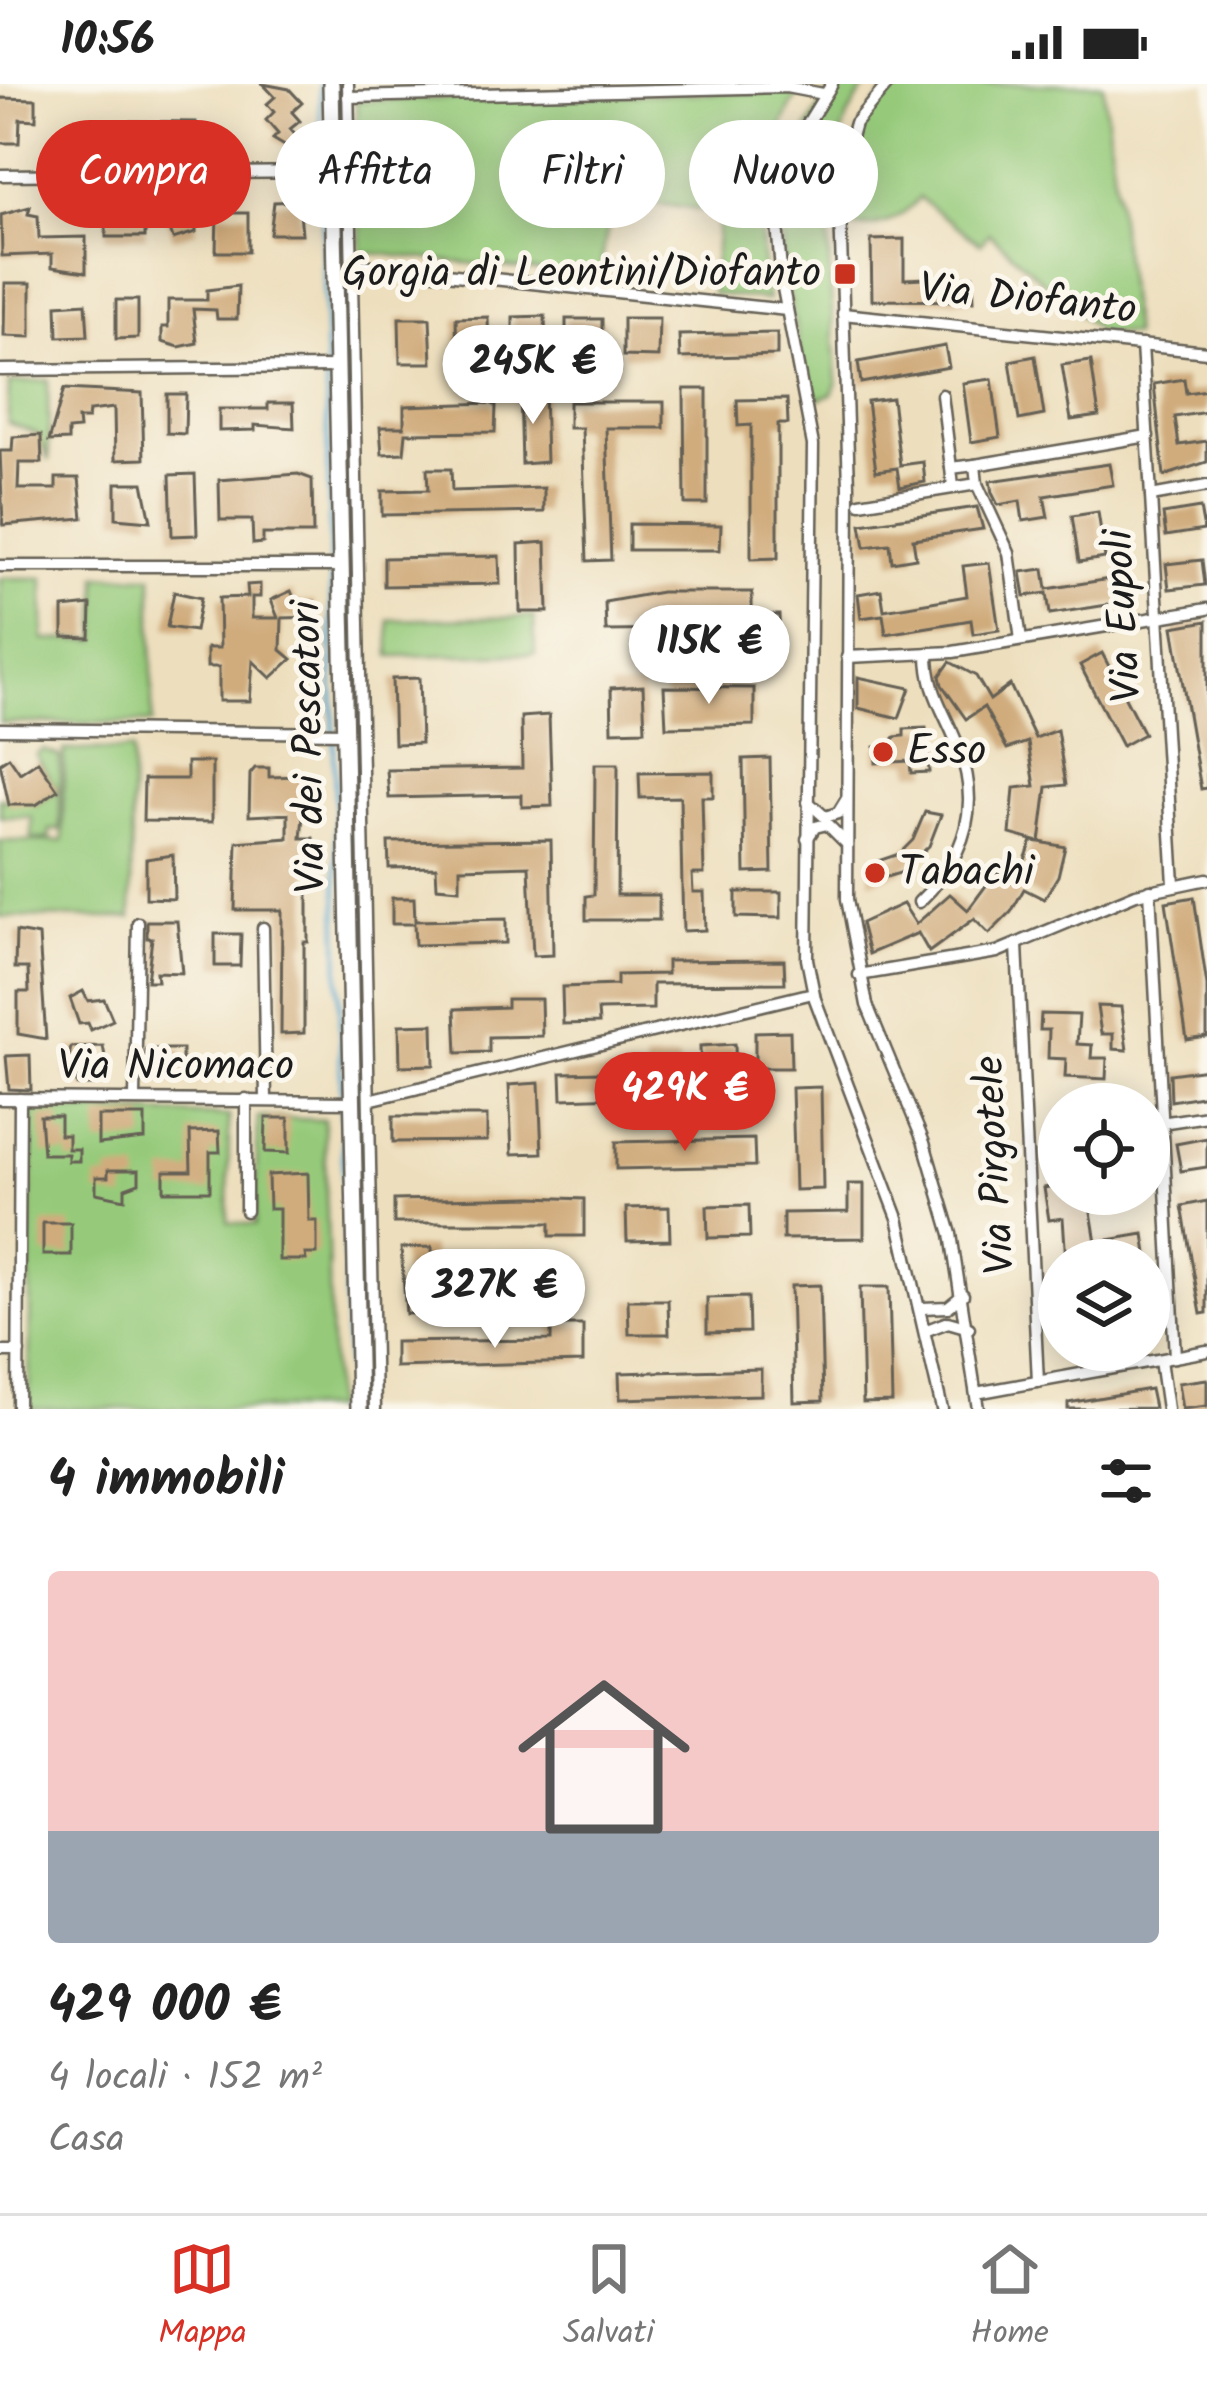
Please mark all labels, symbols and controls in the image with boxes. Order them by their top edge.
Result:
text: 10:56 [60,6,155,78]
chip: Compra [36,120,251,228]
chip: Affitta [275,120,475,228]
chip: Filtri [499,120,665,228]
chip: Nuovo [689,120,878,228]
place label: Gorgia di Leontini/Diofanto [342,241,821,308]
street label: Via Diofanto [916,255,1140,345]
marker: Gorgia di Leontini/Diofanto [832,261,858,287]
pin: 245K € [435,325,631,427]
text: 245K € [470,333,596,395]
street label: Via Eupoli [1086,526,1162,704]
street label: Via dei Pescatori [274,598,346,894]
pin: 115K € [611,605,807,707]
text: 115K € [656,613,762,675]
place label: Esso [907,719,986,786]
marker: Esso [870,739,896,765]
place label: Tabachi [899,840,1036,907]
marker: Tabachi [862,860,888,886]
street label: Via Nicomaco [58,1034,294,1101]
pin: 429K € [587,1052,783,1154]
street label: Via Pirgotele [957,1054,1035,1276]
text: 429K € [622,1060,748,1122]
map controls [1038,1083,1170,1371]
button: locate [1038,1083,1170,1215]
button: layers [1038,1239,1170,1371]
pin: 327K € [397,1249,593,1351]
text: 327K € [432,1257,558,1319]
text: 4 immobili [48,1441,285,1522]
icon: filters [1093,1448,1159,1514]
icon: home [496,1649,712,1865]
text: 429 000 € [48,1967,281,2048]
text: 4 locali · 152 m² [48,2048,322,2110]
text: Casa [48,2110,125,2172]
tab: Mappa [158,2236,247,2361]
tab: Salvati [563,2236,654,2361]
tab: Home [971,2236,1049,2361]

